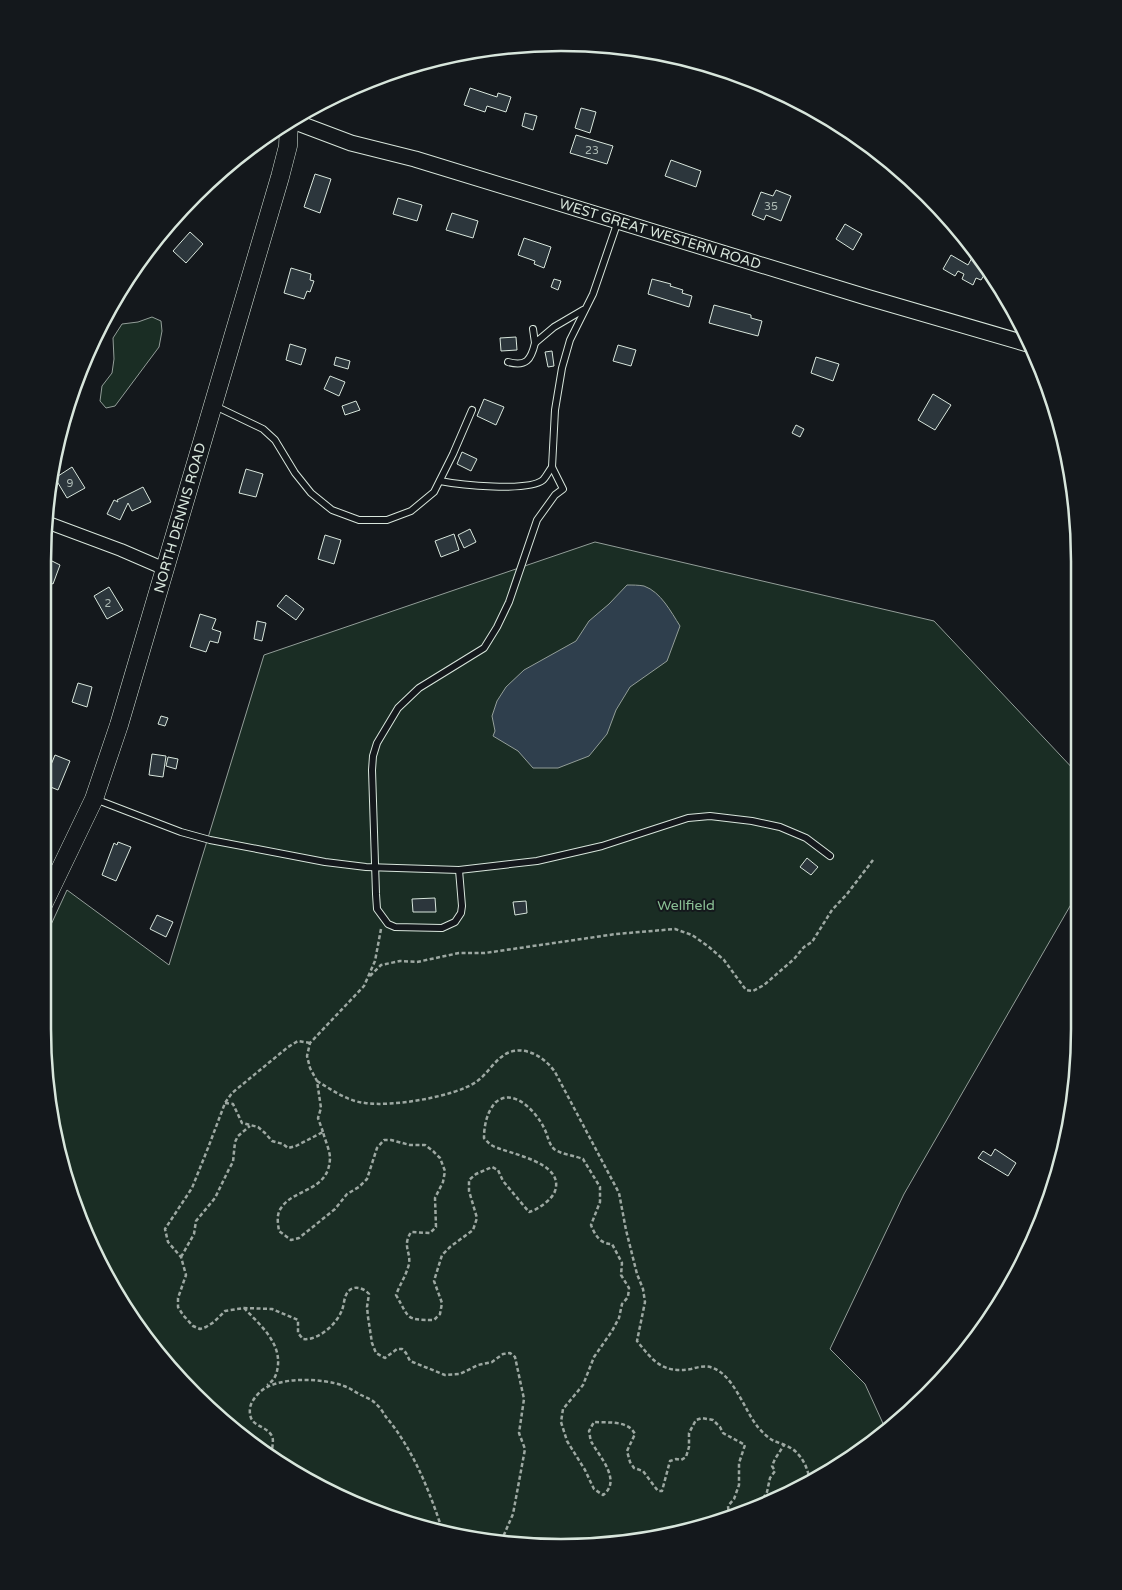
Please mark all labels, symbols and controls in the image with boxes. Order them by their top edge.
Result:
house number: 23 [585,144,599,157]
street label: WEST GREAT WESTERN ROAD [557,195,763,273]
house number: 35 [764,200,778,213]
street label: NORTH DENNIS ROAD [150,441,210,595]
house number: 9 [67,477,74,490]
house number: 2 [105,597,112,610]
park label: Wellfield [657,897,715,914]

